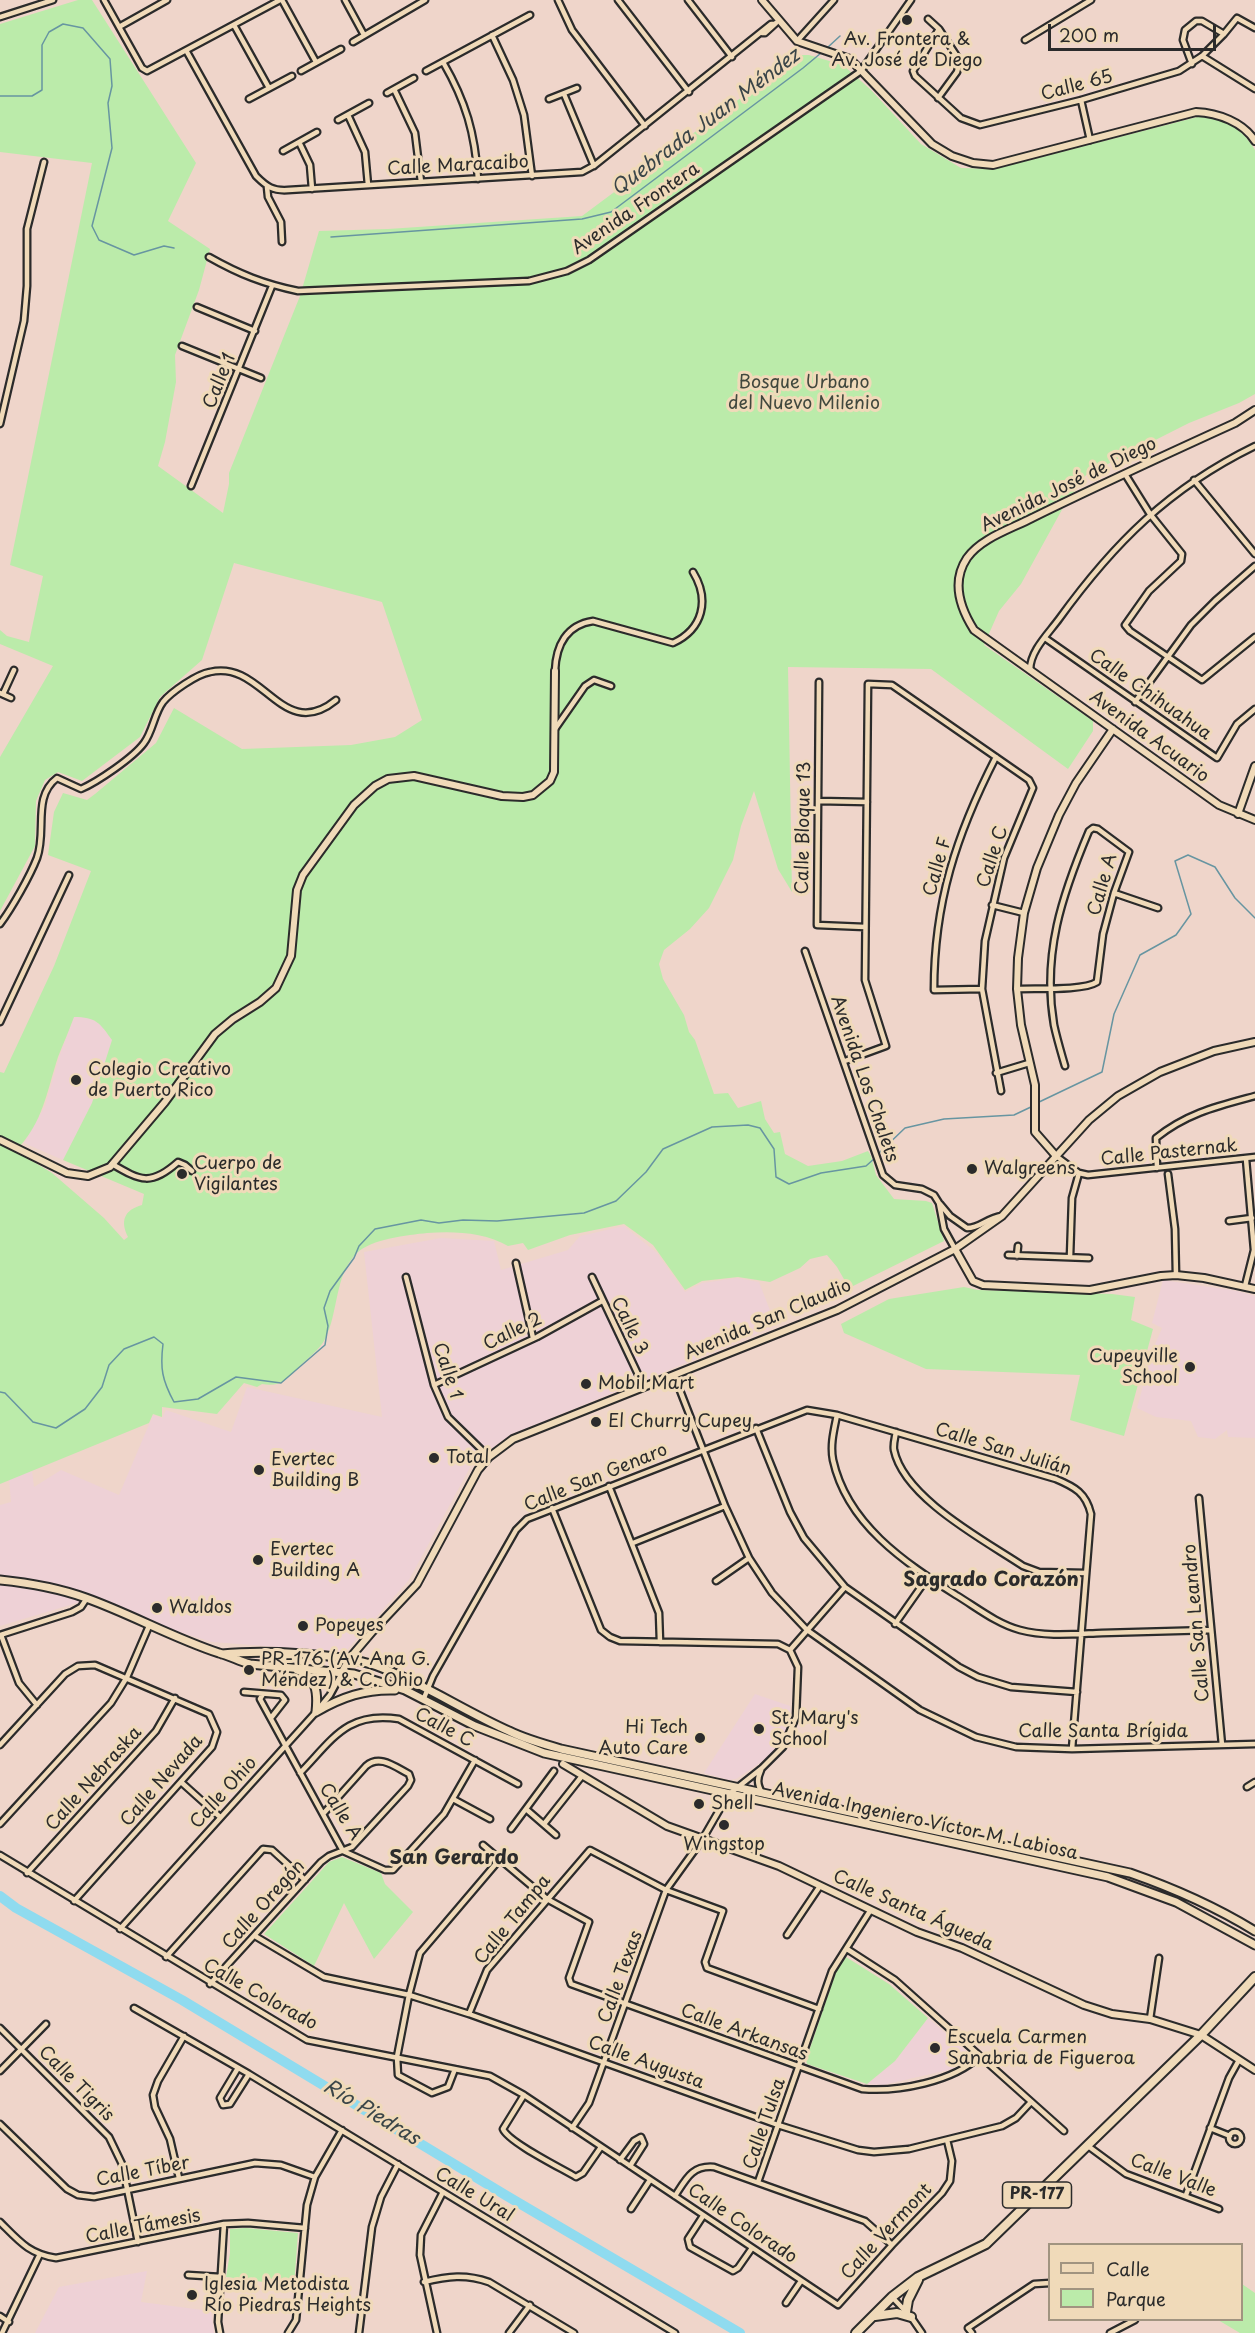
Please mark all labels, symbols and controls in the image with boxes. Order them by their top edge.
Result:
scale bar [1051,12,1219,50]
marker: Av. Frontera & Av. José de Diego [900,13,914,27]
text: 200 m [1059,21,1119,48]
place label: Av. Frontera & Av. José de Diego [832,29,982,72]
water label: Quebrada Juan Méndez [607,44,805,202]
street label: Calle 65 [1039,66,1115,106]
street label: Calle Maracaibo [387,152,529,180]
street label: Avenida Frontera [568,158,704,260]
street label: Calle 1 [199,350,241,412]
park label: Bosque Urbano del Nuevo Milenio [728,372,880,415]
street label: Avenida José de Diego [978,433,1160,537]
street label: Calle Chihuahua [1085,645,1215,745]
street label: Avenida Acuario [1085,686,1213,788]
street label: Calle Bloque 13 [792,761,816,895]
street label: Calle C [973,823,1013,891]
street label: Calle F [919,835,957,899]
street label: Calle A [1084,852,1122,918]
street label: Avenida Los Chalets [825,993,903,1165]
place label: Colegio Creativo de Puerto Rico [88,1059,231,1102]
marker: Colegio Creativo de Puerto Rico [69,1073,83,1087]
street label: Calle Pasternak [1099,1135,1239,1171]
place label: Cuerpo de Vigilantes [194,1153,282,1196]
place label: Walgreens [984,1158,1075,1180]
marker: Walgreens [965,1162,979,1176]
marker: Cuerpo de Vigilantes [175,1167,189,1181]
street label: Avenida San Claudio [681,1275,855,1365]
street label: Calle 3 [606,1294,652,1358]
street label: Calle 2 [480,1309,546,1355]
street label: Calle 1 [428,1340,466,1402]
place label: Cupeyville School [1089,1346,1178,1388]
marker: Cupeyville School [1183,1360,1197,1374]
place label: Mobil Mart [598,1373,694,1395]
marker: Mobil Mart [579,1377,593,1391]
place label: El Churry Cupey [608,1411,752,1433]
marker: El Churry Cupey [589,1415,603,1429]
street label: Calle San Julián [932,1419,1074,1481]
street label: Calle San Genaro [521,1439,671,1517]
place label: Total [446,1447,489,1469]
place label: Evertec Building B [271,1449,359,1492]
marker: Total [427,1451,441,1465]
marker: Evertec Building B [252,1463,266,1477]
place label: Evertec Building A [270,1539,360,1582]
street label: Calle San Leandro [1179,1543,1215,1703]
marker: Evertec Building A [251,1553,265,1567]
district label: Sagrado Corazón [903,1568,1079,1592]
place label: Waldos [169,1597,232,1619]
marker: Waldos [150,1601,164,1615]
place label: Popeyes [315,1615,384,1637]
marker: Popeyes [296,1619,310,1633]
place label: PR-176 (Av. Ana G. Méndez) & C. Ohio [261,1649,431,1692]
marker: PR-176 (Av. Ana G. Méndez) & C. Ohio [242,1663,256,1677]
street label: Calle C [411,1704,477,1752]
place label: St. Mary's School [771,1708,858,1750]
place label: Hi Tech Auto Care [598,1717,688,1760]
street label: Calle Santa Brígida [1018,1721,1188,1743]
street label: Calle Nebraska [41,1722,147,1836]
marker: St. Mary's School [752,1722,766,1736]
street label: Calle Nevada [116,1731,208,1831]
marker: Hi Tech Auto Care [693,1731,707,1745]
street label: Calle Ohio [186,1753,262,1833]
street label: Calle A [314,1779,366,1845]
street label: Avenida Ingeniero Víctor M. Labiosa [770,1779,1080,1865]
place label: Shell [711,1793,753,1815]
marker: Shell [692,1797,706,1811]
marker: Wingstop [717,1818,731,1832]
place label: Wingstop [683,1834,765,1856]
district label: San Gerardo [390,1846,518,1870]
street label: Calle Oregón [218,1856,310,1954]
street label: Calle Santa Águeda [829,1866,997,1956]
street label: Calle Tampa [470,1871,556,1969]
street label: Calle Texas [594,1928,648,2026]
street label: Calle Colorado [199,1955,321,2035]
street label: Calle Arkansas [678,2000,810,2066]
place label: Escuela Carmen Sanabria de Figueroa [947,2027,1135,2070]
street label: Calle Augusta [585,2032,707,2094]
marker: Escuela Carmen Sanabria de Figueroa [928,2041,942,2055]
street label: Calle Tigris [34,2042,118,2126]
water label: Río Piedras [319,2075,423,2151]
street label: Calle Tulsa [739,2076,791,2172]
street label: Calle Valle [1127,2150,1219,2202]
street label: Calle Tíber [95,2152,191,2192]
street label: Calle Ural [431,2163,517,2227]
street label: Calle Colorado [683,2179,801,2269]
street label: Calle Vermont [837,2180,937,2284]
road number: PR-177 [1002,2182,1072,2208]
street label: Calle Támesis [84,2205,202,2249]
legend [1048,2243,1243,2321]
text: Calle [1106,2255,1150,2282]
place label: Iglesia Metodista Río Piedras Heights [204,2274,371,2316]
text: Parque [1106,2285,1166,2312]
marker: Iglesia Metodista Río Piedras Heights [185,2288,199,2302]

